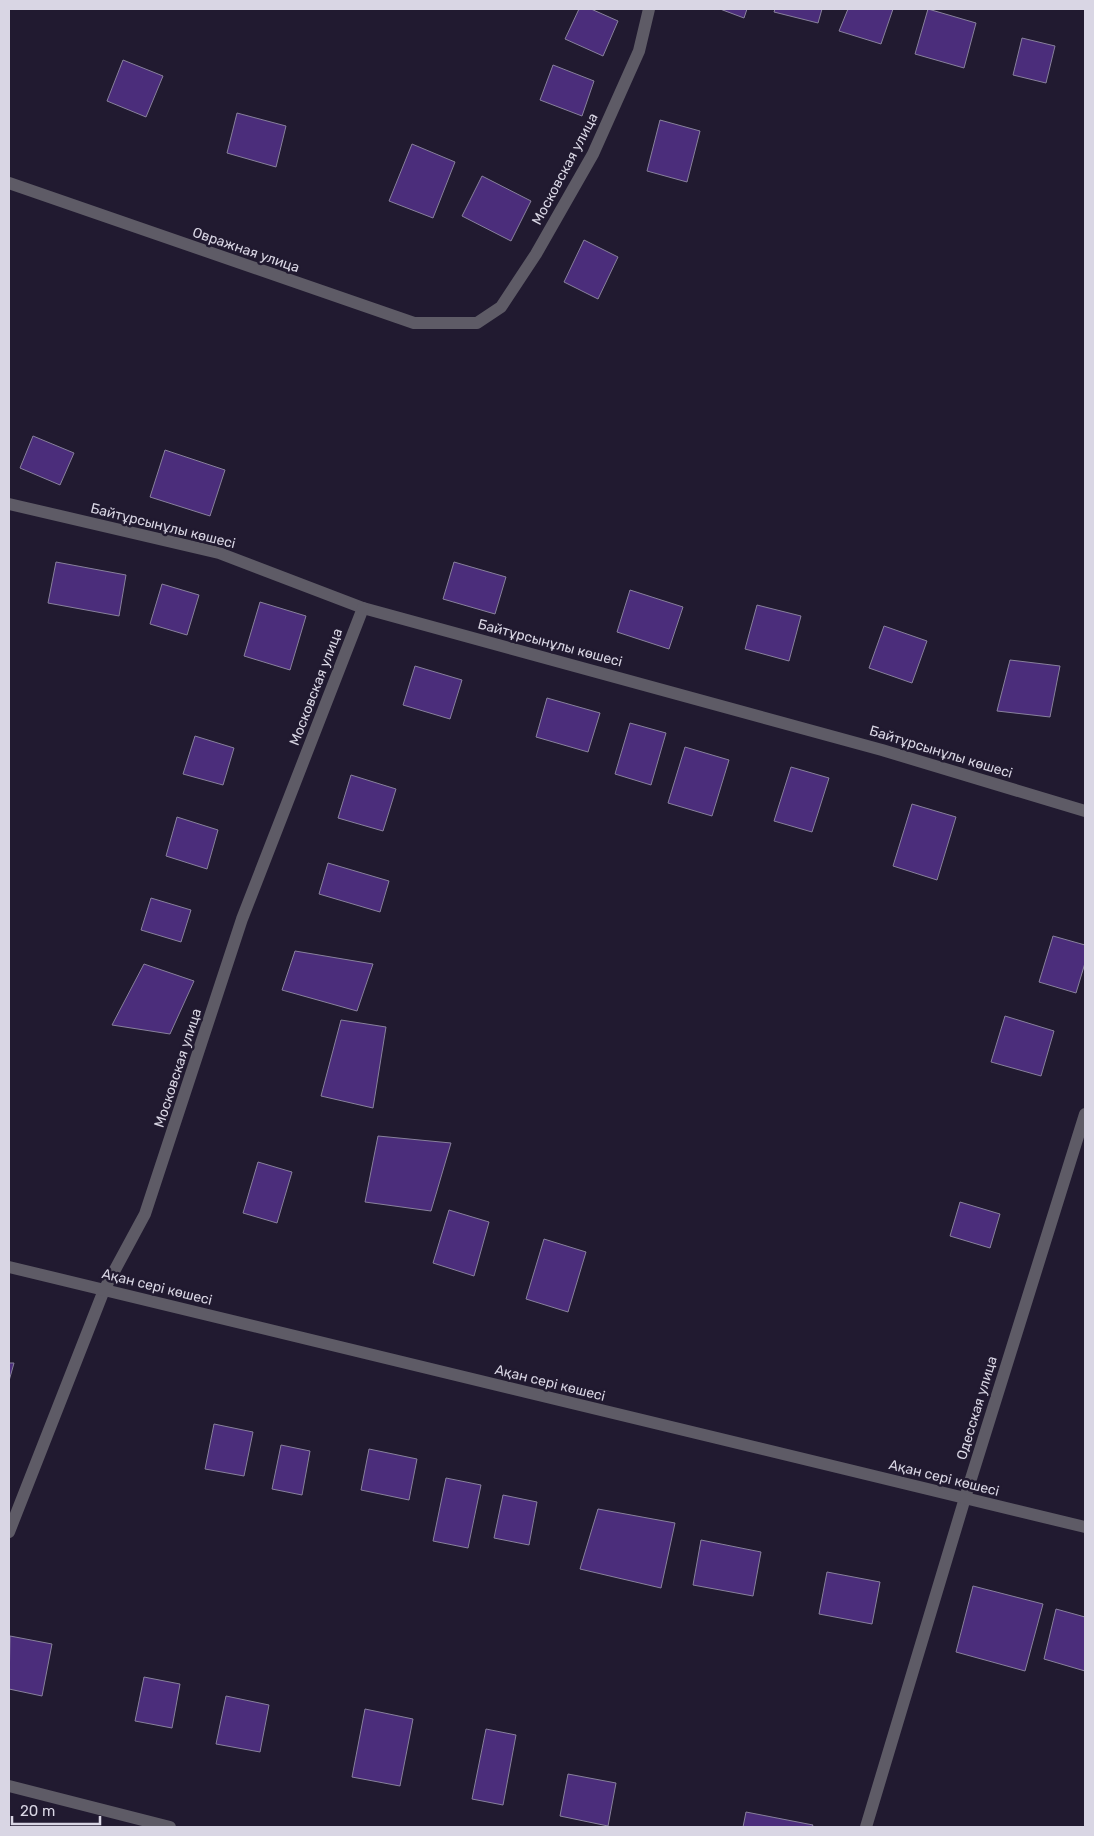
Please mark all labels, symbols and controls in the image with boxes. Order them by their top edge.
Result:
street label: Московская улица [528,110,602,228]
street label: Овражная улица [190,224,302,276]
street label: Байтұрсынұлы көшесі [89,500,237,552]
street label: Байтұрсынұлы көшесі [476,616,624,670]
street label: Московская улица [286,626,346,748]
street label: Байтұрсынұлы көшесі [867,722,1015,782]
street label: Московская улица [151,1006,205,1130]
street label: Ақан сері көшесі [100,1265,214,1309]
street label: Одесская улица [953,1354,1001,1462]
street label: Ақан сері көшесі [493,1361,607,1405]
street label: Ақан сері көшесі [887,1456,1001,1500]
scale bar [12,1794,100,1826]
text: 20 m [20,1802,55,1820]

